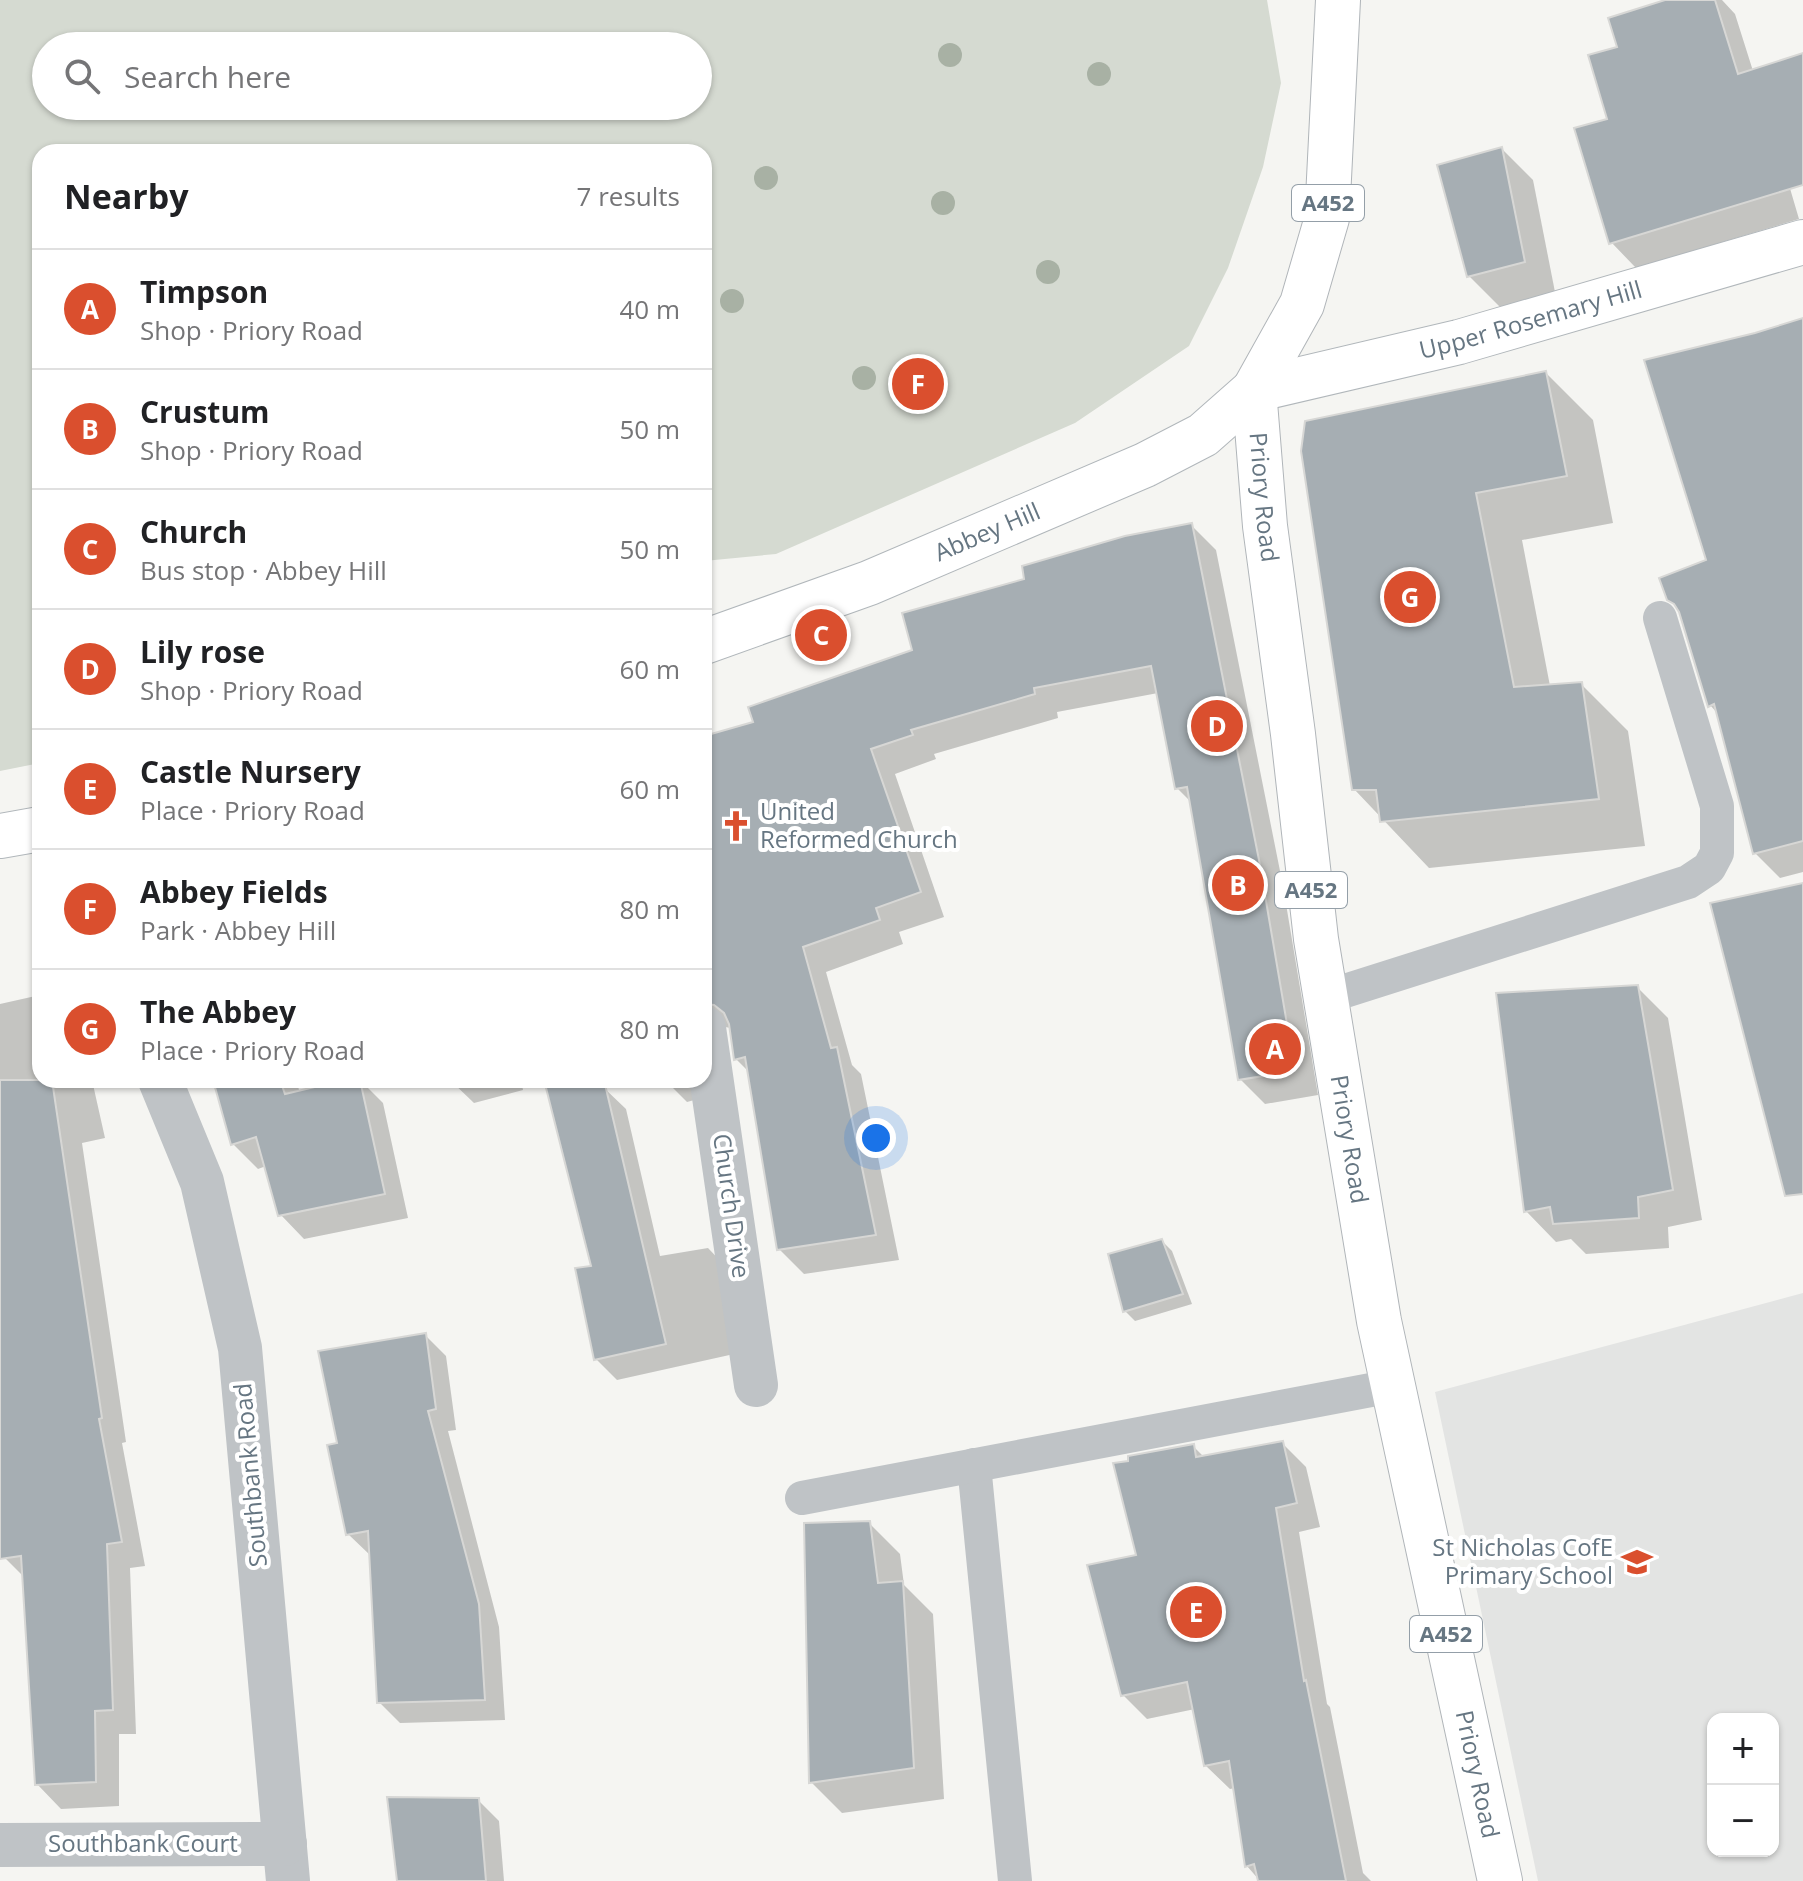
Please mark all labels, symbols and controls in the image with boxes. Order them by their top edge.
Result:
search box [32,32,712,120]
icon: search [60,54,104,98]
text: Search here [124,56,291,97]
text: Nearby [64,173,189,219]
text: 7 results [577,178,680,214]
road number: A452 [1292,185,1364,221]
text: Timpson [140,271,268,312]
street label: Upper Rosemary Hill [1416,272,1645,366]
text: A [81,291,99,327]
text: 40 m [619,291,680,327]
text: Shop · Priory Road [140,312,363,348]
pin: F [892,354,944,414]
text: Crustum [140,391,270,432]
text: B [81,411,99,447]
text: 50 m [619,411,680,447]
street label: Priory Road [1242,431,1288,564]
text: Shop · Priory Road [140,432,363,468]
street label: Abbey Hill [929,494,1045,568]
text: Church [140,511,247,552]
text: C [82,531,98,567]
text: 50 m [619,531,680,567]
text: Bus stop · Abbey Hill [140,552,387,588]
pin: G [1384,567,1436,627]
pin: C [795,605,847,665]
text: Lily rose [140,631,265,672]
text: D [80,651,100,687]
text: 60 m [619,651,680,687]
text: Shop · Priory Road [140,672,363,708]
pin: D [1191,696,1243,756]
text: Castle Nursery [140,751,361,792]
text: E [83,771,97,807]
text: 60 m [619,771,680,807]
text: Place · Priory Road [140,792,365,828]
place label: United Reformed Church [760,794,958,855]
church icon: United Reformed Church [719,809,753,843]
pin: B [1212,855,1264,915]
text: Abbey Fields [140,871,328,912]
road number: A452 [1275,872,1347,908]
text: F [83,891,97,927]
text: 80 m [619,891,680,927]
text: Park · Abbey Hill [140,912,336,948]
text: The Abbey [140,991,296,1032]
text: G [81,1011,99,1047]
text: 80 m [619,1011,680,1047]
pin: A [1249,1019,1301,1079]
text: Place · Priory Road [140,1032,365,1068]
street label: Priory Road [1324,1072,1377,1206]
your location [856,1118,896,1158]
street label: Church Drive [706,1131,759,1280]
street label: Southbank Road [225,1382,274,1568]
place label: St Nicholas CofE Primary School [1432,1530,1613,1591]
school or university icon: St Nicholas CofE Primary School [1620,1545,1654,1579]
pin: E [1170,1582,1222,1642]
road number: A452 [1410,1616,1482,1652]
street label: Priory Road [1449,1707,1508,1841]
map controls [1707,1713,1779,1857]
button: + [1707,1713,1779,1785]
button: − [1707,1785,1779,1857]
street label: Southbank Court [48,1826,238,1859]

